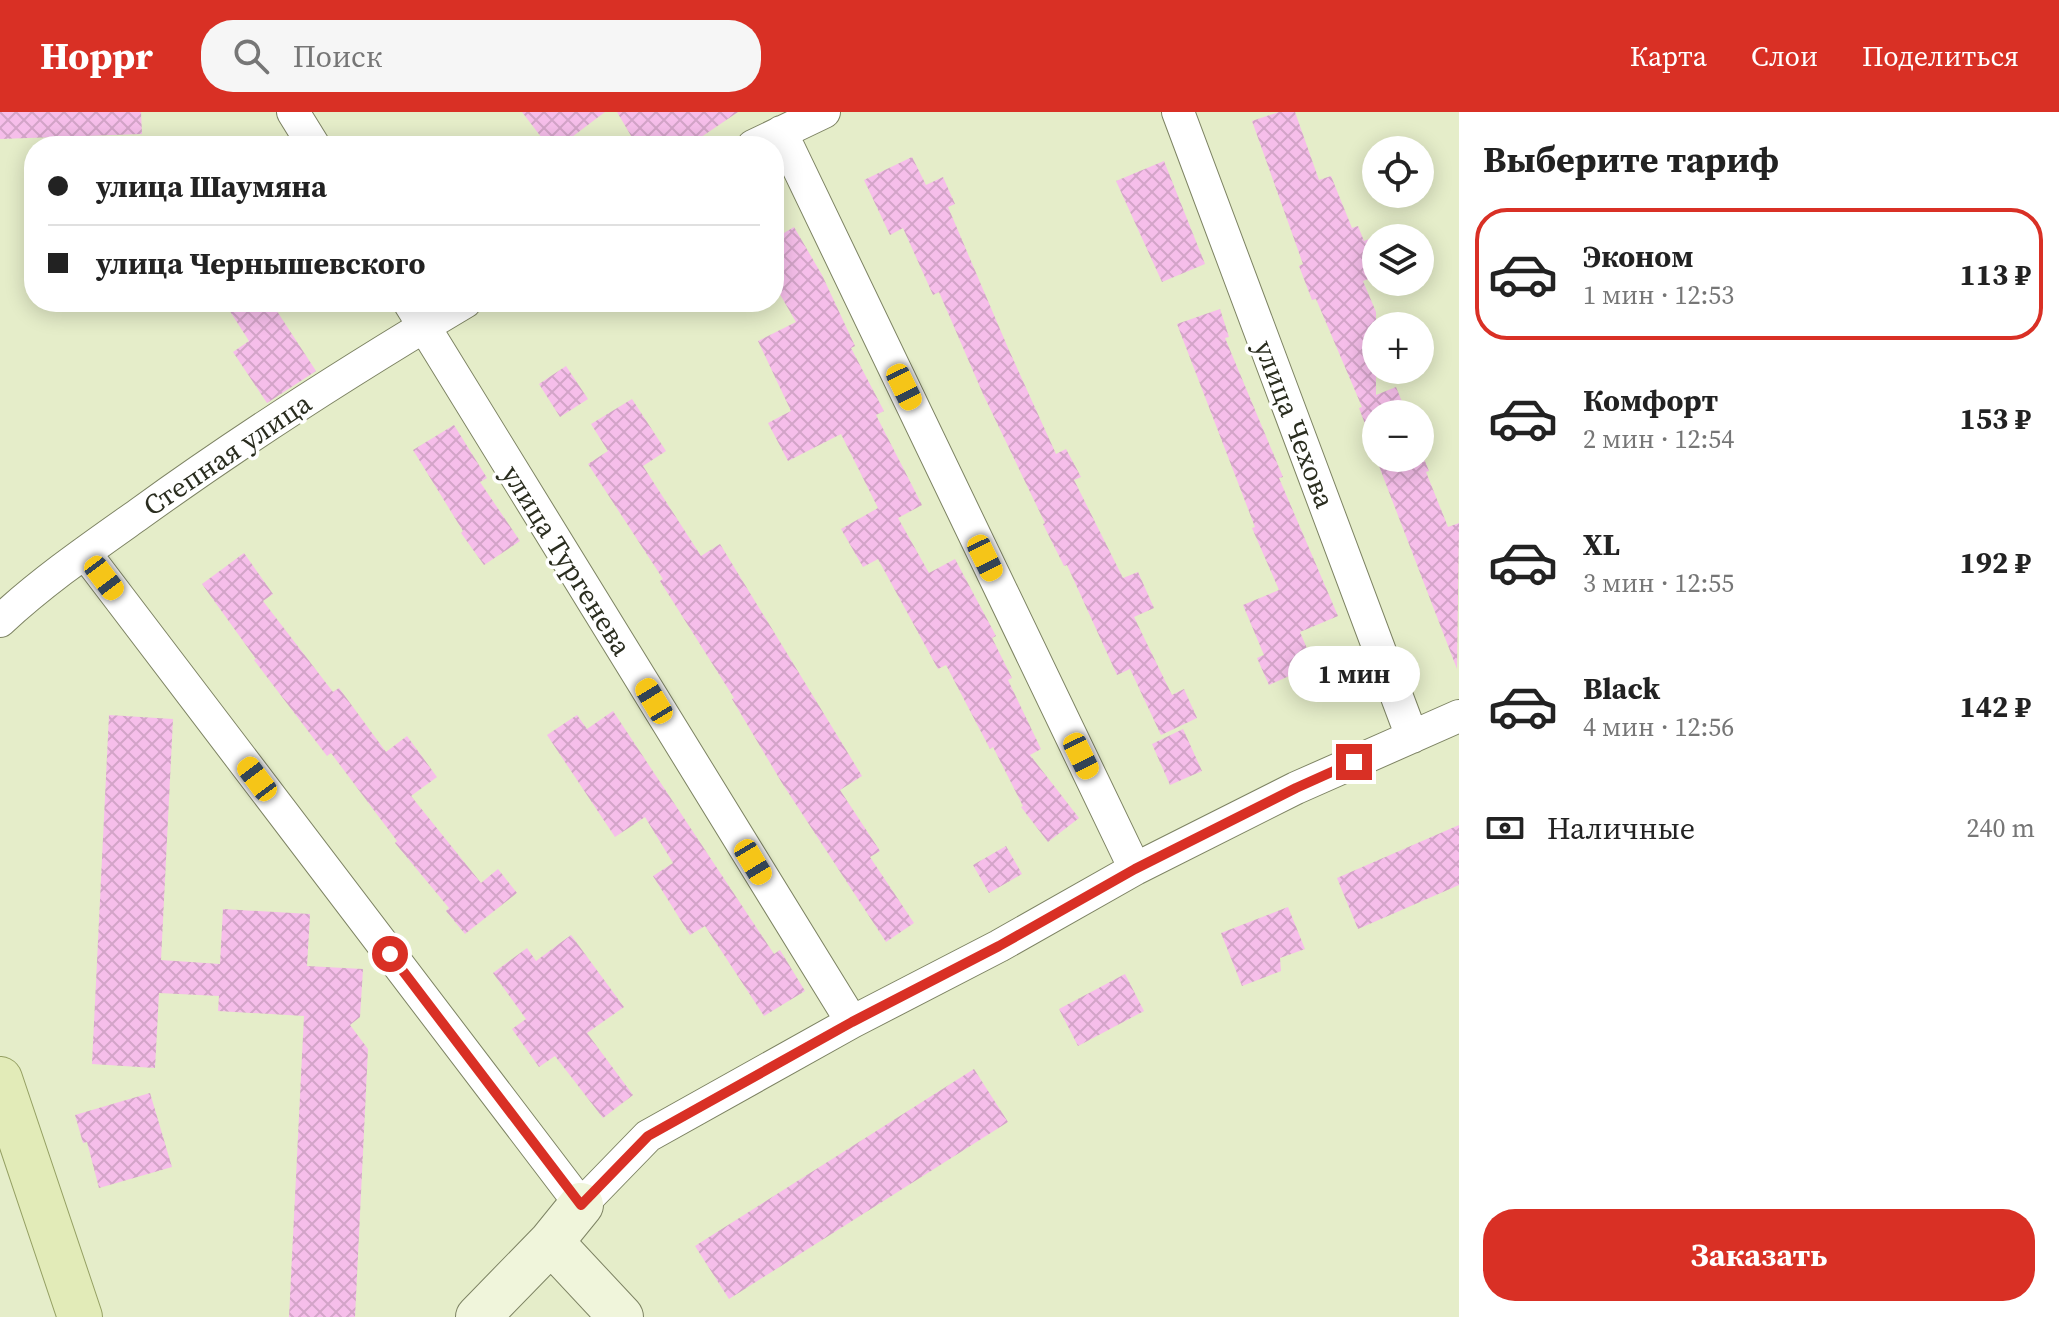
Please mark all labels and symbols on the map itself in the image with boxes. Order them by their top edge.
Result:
street label: улица Чехова [1246,335,1345,514]
car [883,360,925,414]
street label: Степная улица [135,383,319,524]
street label: улица Тургенева [493,457,641,663]
car [964,531,1006,585]
car [80,552,128,604]
callout: 1 мин [1288,646,1420,702]
car [631,674,677,728]
car [1060,729,1102,783]
route end [1336,744,1372,780]
car [233,753,281,805]
car [730,835,776,889]
route start [372,936,408,972]

